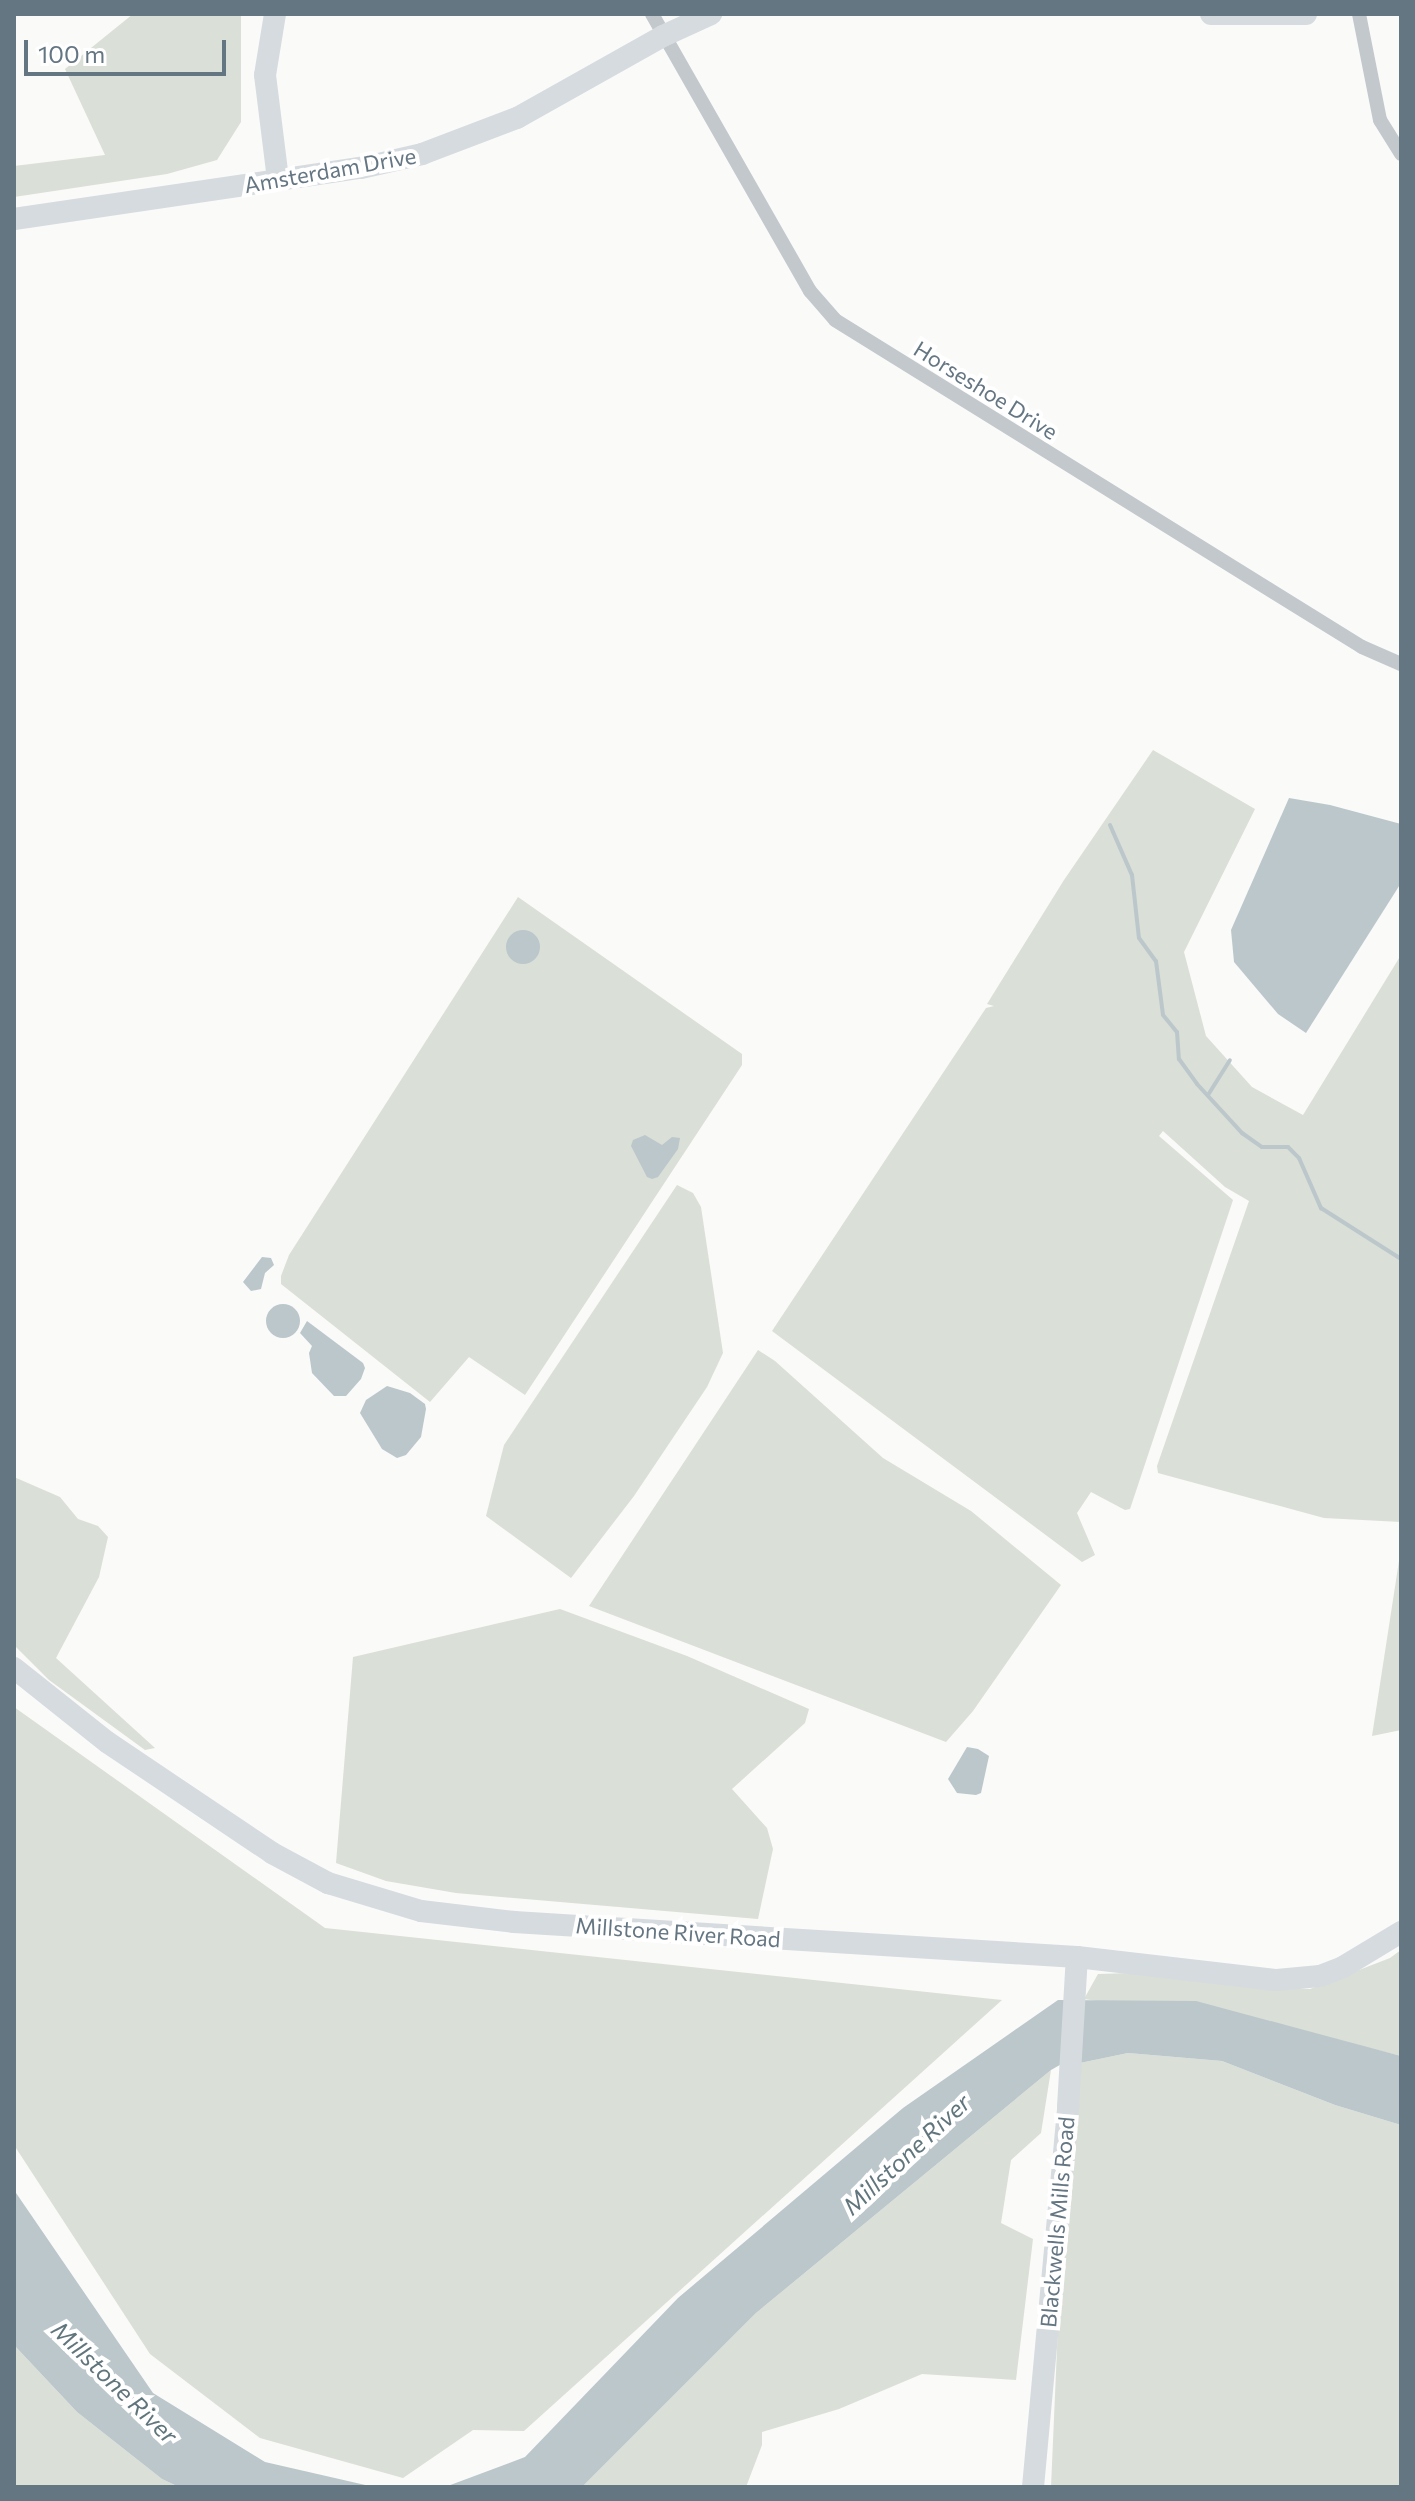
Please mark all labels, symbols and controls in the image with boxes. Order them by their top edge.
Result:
scale bar [28,24,230,74]
text: 100 m [38,39,105,68]
street label: Amsterdam Drive [242,142,418,198]
street label: Horseshoe Drive [909,335,1063,445]
street label: Millstone River Road [575,1912,781,1952]
water label: Millstone River [836,2088,976,2220]
street label: Blackwells Mills Road [1035,2115,1079,2329]
water label: Millstone River [46,2315,184,2449]

